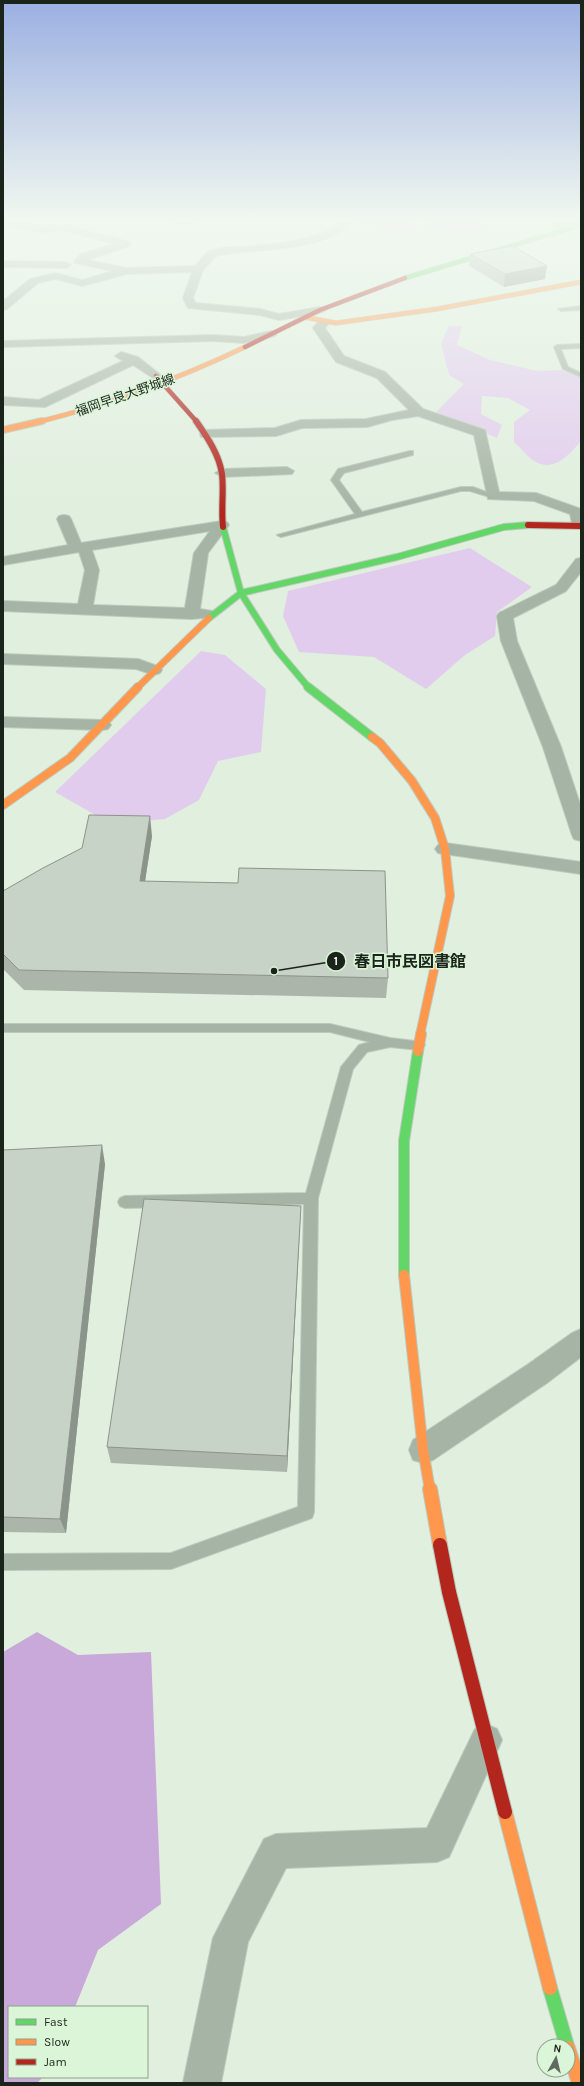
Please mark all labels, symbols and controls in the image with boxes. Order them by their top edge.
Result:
street label: 福岡早良大野城線 [73,371,177,419]
callout: 春日市民図書館 [326,947,474,975]
text: 春日市民図書館 [354,952,466,971]
text: 1 [334,954,338,968]
legend [8,2006,148,2078]
text: Fast [44,2015,68,2029]
text: Slow [44,2035,70,2049]
north arrow [536,2038,576,2078]
text: N [553,2042,562,2056]
text: Jam [44,2055,67,2069]

